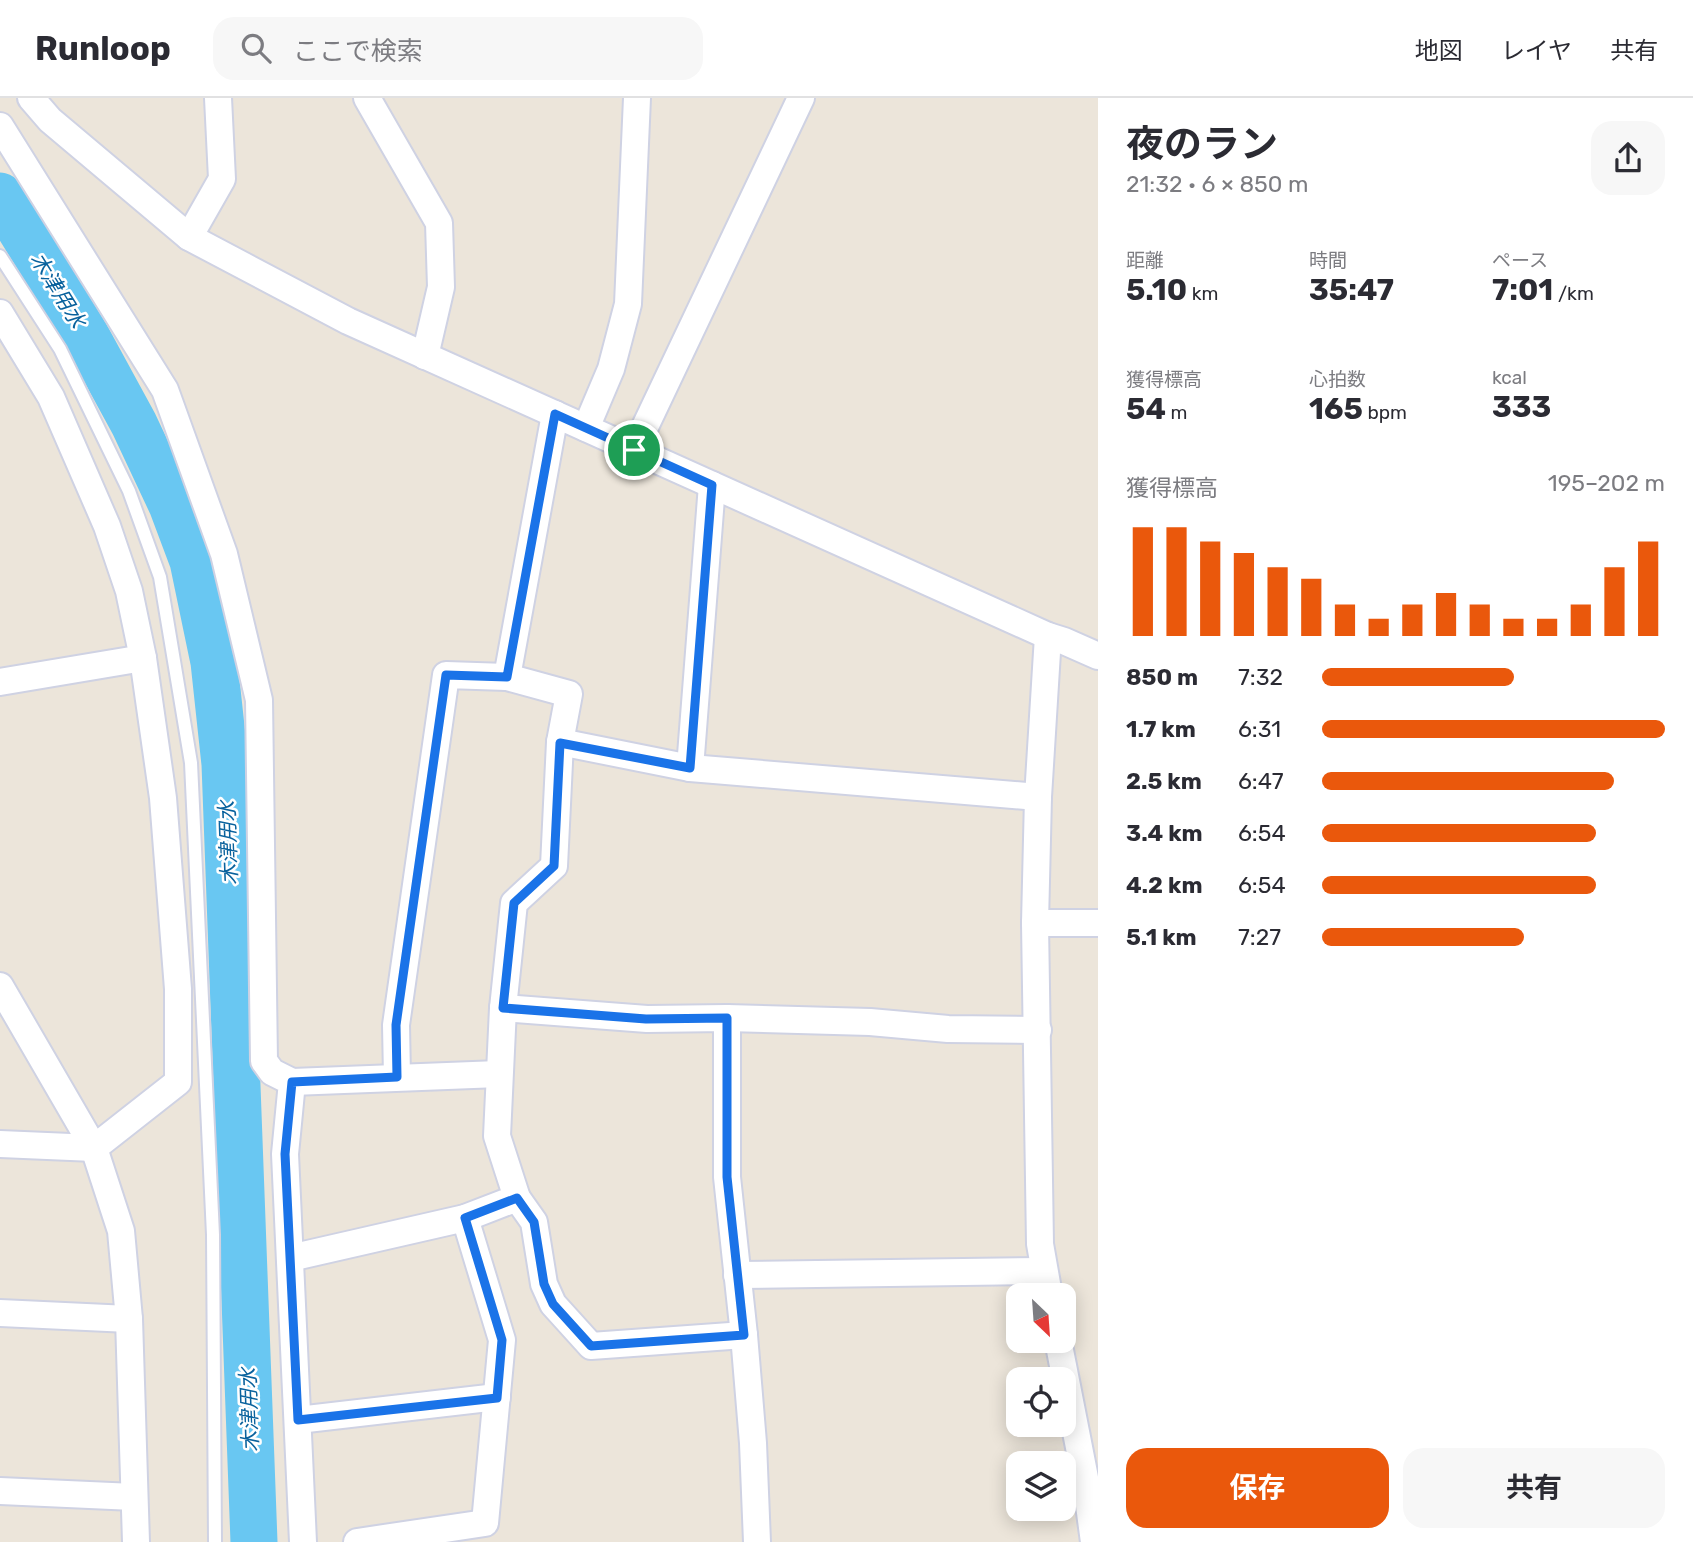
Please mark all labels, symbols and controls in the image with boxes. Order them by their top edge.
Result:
search box [213,17,703,80]
text: Runloop [35,29,171,68]
icon: search [237,29,275,67]
text: ここで検索 [293,36,423,67]
text: 地図 [1415,37,1463,65]
text: レイヤ [1501,37,1572,65]
text: 共有 [1610,37,1658,65]
text: 夜のラン [1126,121,1278,167]
button: share [1591,121,1665,195]
text: 21:32 · 6 × 850 m [1126,170,1308,198]
water label: 木津用水 [25,248,92,334]
text: 距離 [1126,249,1164,272]
text: 時間 [1309,249,1347,272]
text: ペース [1492,249,1548,272]
text: 5.10 [1126,272,1187,308]
text: 35:47 [1309,272,1394,308]
text: 7:01 [1492,272,1553,308]
text: km [1187,282,1219,305]
text: /km [1553,282,1594,305]
text: kcal [1492,366,1527,389]
text: 獲得標高 [1126,368,1202,391]
text: 心拍数 [1309,368,1366,391]
text: 333 [1492,389,1551,425]
text: 54 [1126,391,1166,427]
text: 165 [1309,391,1363,427]
text: m [1166,401,1187,424]
text: bpm [1363,401,1407,424]
pin [604,420,664,480]
icon: arrive [615,431,653,469]
text: 195–202 m [1548,469,1665,497]
text: 獲得標高 [1126,474,1218,502]
text: 850 m [1126,663,1198,691]
text: 7:32 [1238,663,1283,691]
text: 1.7 km [1126,715,1196,743]
text: 6:31 [1238,715,1281,743]
text: 2.5 km [1126,767,1202,795]
text: 6:47 [1238,767,1283,795]
water label: 木津用水 [214,799,242,885]
text: 3.4 km [1126,819,1203,847]
text: 6:54 [1238,819,1286,847]
text: 4.2 km [1126,871,1202,899]
text: 6:54 [1238,871,1286,899]
text: 5.1 km [1126,923,1197,951]
text: 7:27 [1238,923,1281,951]
north arrow [1006,1283,1076,1353]
map controls [1006,1283,1076,1521]
water label: 木津用水 [235,1366,263,1452]
button: locate [1006,1367,1076,1437]
button: 保存 [1126,1448,1389,1528]
button: 共有 [1403,1448,1665,1528]
button: layers [1006,1451,1076,1521]

